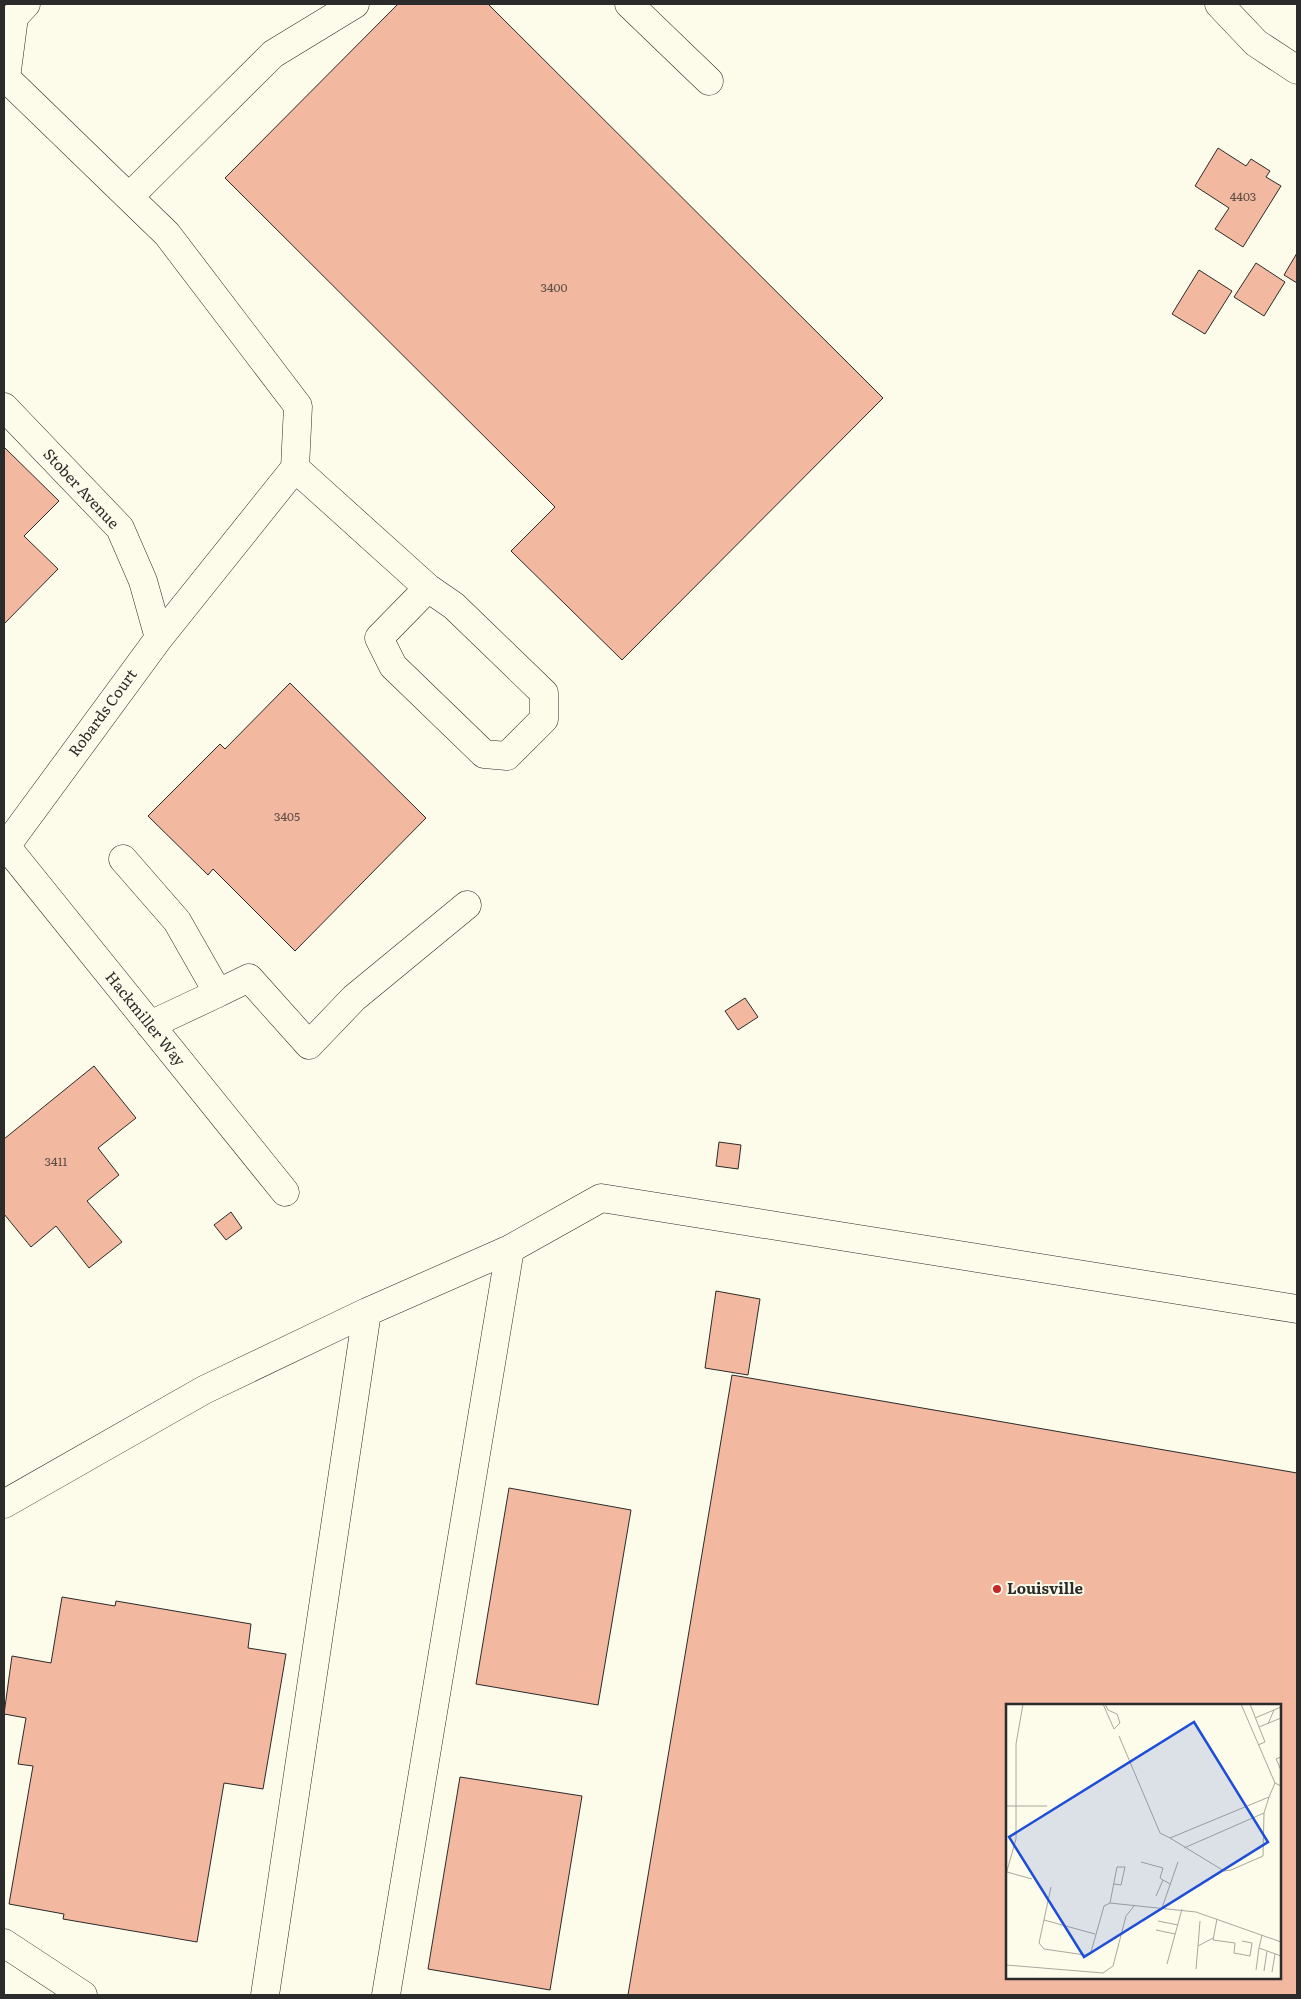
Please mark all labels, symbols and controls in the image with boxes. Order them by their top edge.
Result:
house number: 4403 [1230,187,1256,205]
house number: 3400 [541,278,568,296]
street label: Stober Avenue [39,443,126,534]
street label: Robards Court [62,663,142,761]
house number: 3405 [274,807,300,825]
street label: Hackmiller Way [101,966,192,1071]
house number: 3411 [45,1152,68,1170]
place label: Louisville [1007,1576,1084,1599]
marker: Louisville [991,1583,1003,1595]
inset map [1006,1704,1281,1979]

